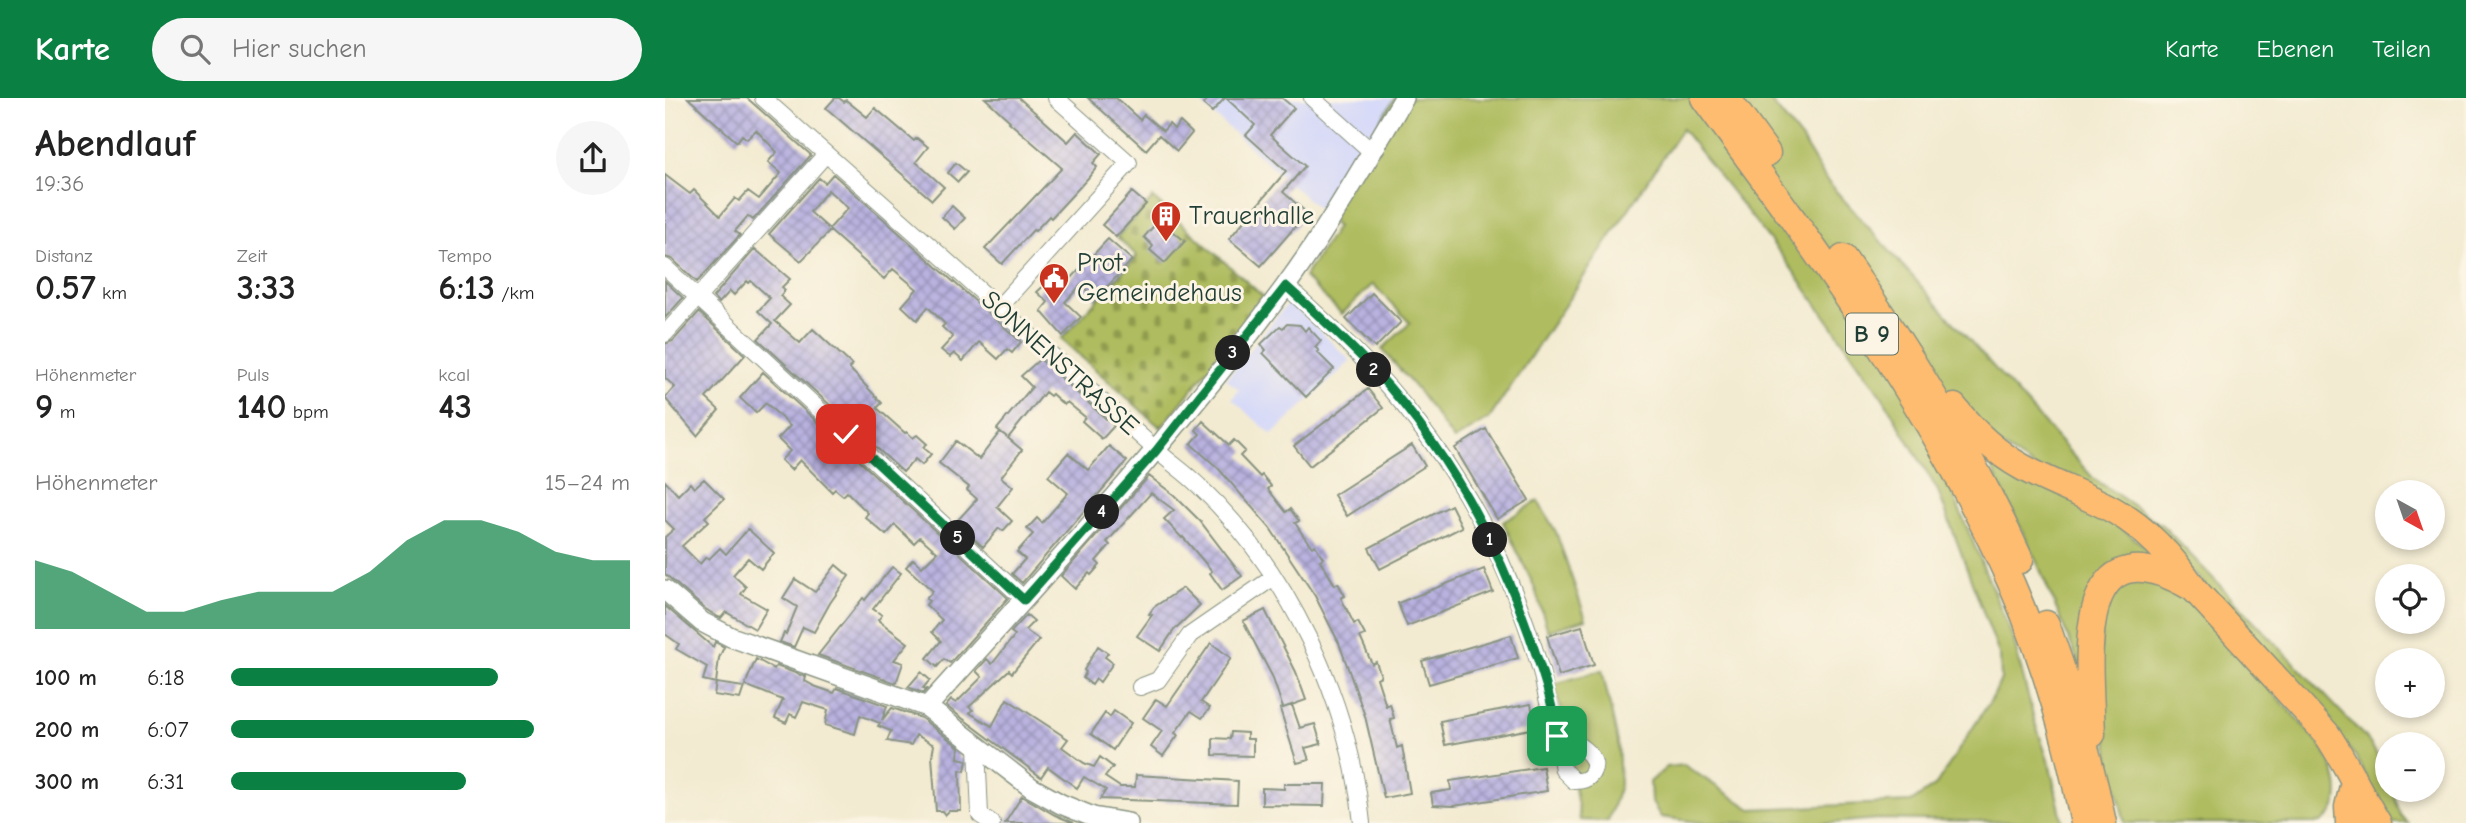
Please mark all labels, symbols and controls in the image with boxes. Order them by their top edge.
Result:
search box [152,18,642,81]
text: Karte [35,30,110,68]
icon: search [176,30,214,68]
text: Hier suchen [232,34,367,64]
text: Karte [2165,35,2218,63]
text: Ebenen [2256,35,2334,63]
text: Teilen [2372,35,2431,63]
button: share [556,121,630,195]
text: Abendlauf [35,122,195,166]
text: 19:36 [35,170,85,197]
building icon: Trauerhalle [1149,199,1183,243]
place label: Trauerhalle [1189,201,1314,231]
text: Distanz [35,245,93,267]
text: Zeit [237,245,267,267]
text: Tempo [438,245,492,267]
place label: Prot. Gemeindehaus [1077,248,1242,308]
public building icon: Prot. Gemeindehaus [1037,261,1071,305]
text: 0.57 [35,267,96,308]
text: 3:33 [237,267,296,308]
text: 6:13 [438,267,495,308]
text: km [96,282,127,304]
text: /km [495,282,534,304]
street label: SONNENSTRASSE [975,285,1145,441]
road number: B 9 [1846,314,1898,354]
pin: 3 [1215,336,1251,370]
text: 3 [1228,341,1237,363]
pin: 2 [1357,352,1391,388]
text: 2 [1369,358,1378,380]
text: Höhenmeter [35,364,136,386]
text: Puls [237,364,269,386]
text: kcal [438,364,470,386]
text: 9 [35,386,53,427]
text: 140 [237,386,287,427]
text: 43 [438,386,472,427]
text: m [53,401,75,423]
text: bpm [287,401,329,423]
pin [816,404,876,464]
icon: check [827,415,865,453]
text: Höhenmeter [35,469,157,496]
text: 15–24 m [545,469,630,496]
north arrow [2375,480,2445,550]
map controls [2375,480,2445,802]
pin: 4 [1085,494,1119,530]
text: 4 [1097,500,1106,522]
pin: 5 [941,520,975,556]
pin: 1 [1473,522,1507,558]
text: 5 [952,526,963,548]
text: 1 [1486,528,1493,550]
button: locate [2375,564,2445,634]
button: + [2375,648,2445,718]
text: 100 m [35,664,97,691]
text: 6:18 [147,664,185,691]
pin [1527,706,1587,766]
text: 200 m [35,716,99,743]
text: 6:07 [147,716,189,743]
icon: arrive [1538,717,1576,755]
button: − [2375,732,2445,802]
text: 300 m [35,768,99,795]
text: 6:31 [147,768,184,795]

